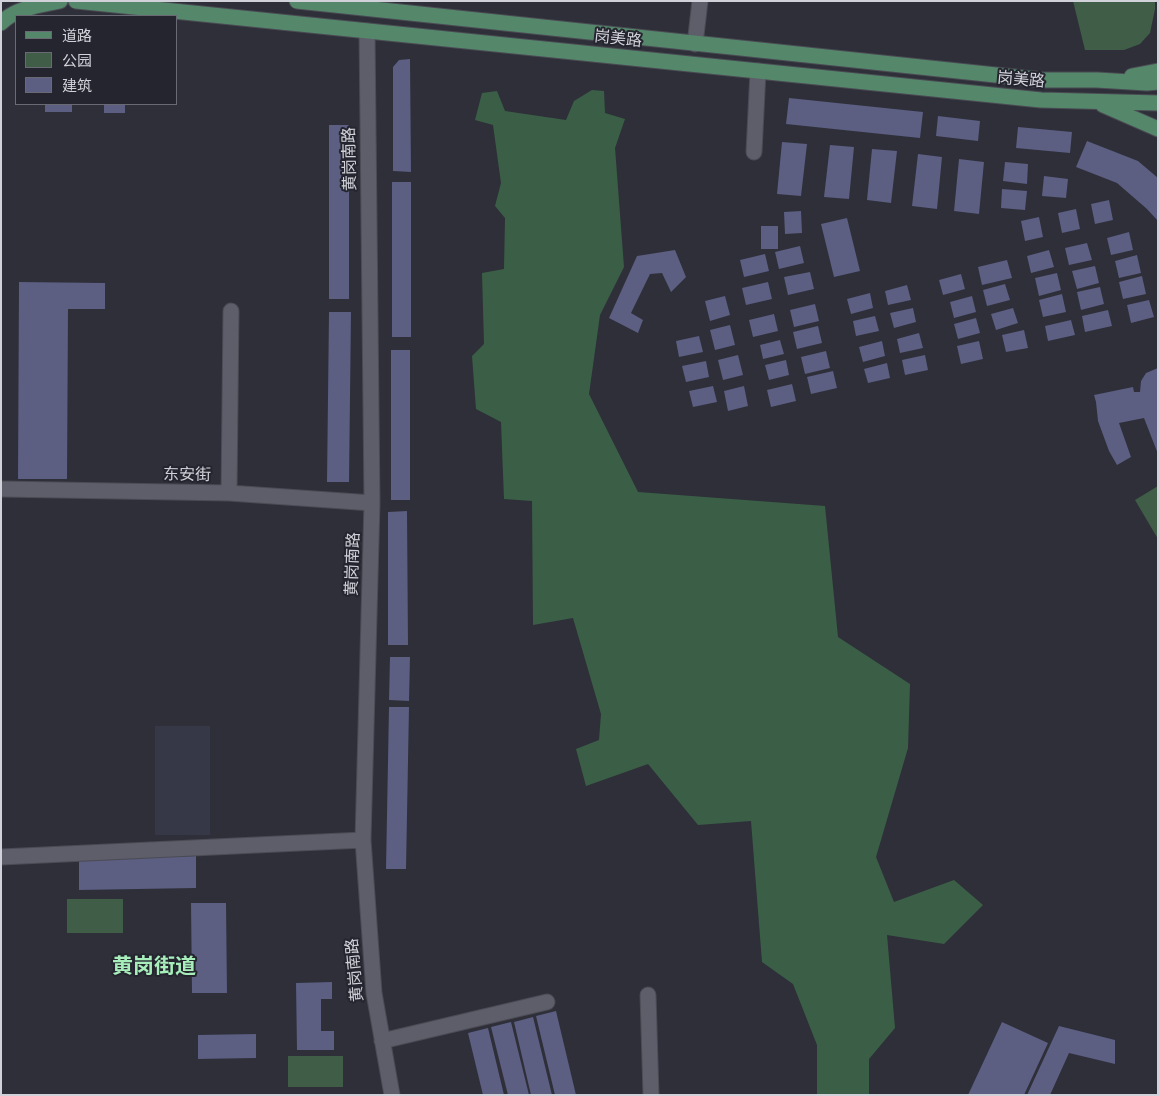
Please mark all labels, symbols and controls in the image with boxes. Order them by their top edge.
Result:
legend [15,15,178,105]
text: 道路 [62,26,92,45]
street label: 岗美路 [593,27,643,51]
text: 公园 [62,51,92,70]
street label: 岗美路 [996,68,1046,92]
text: 建筑 [62,76,92,95]
street label: 黄岗南路 [340,127,360,191]
street label: 东安街 [163,465,211,485]
street label: 黄岗南路 [342,532,364,596]
street label: 黄岗南路 [343,937,367,1003]
district label: 黄岗街道 [112,954,196,980]

